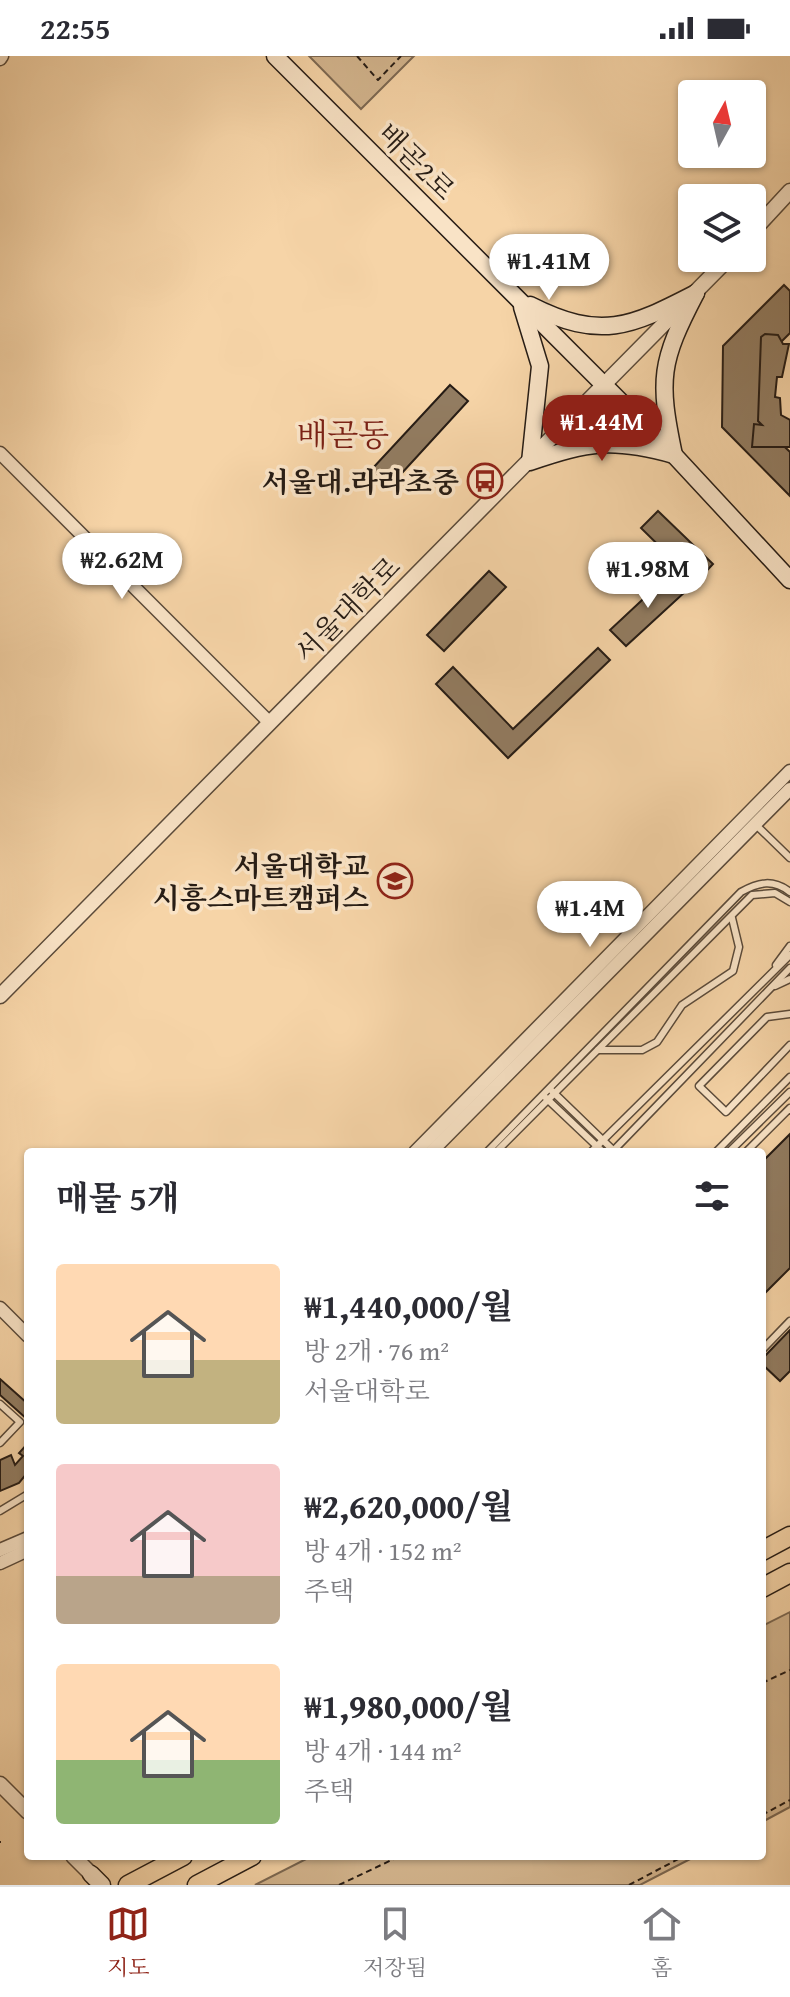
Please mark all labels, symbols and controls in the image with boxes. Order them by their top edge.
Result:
text: 22:55 [40,6,111,50]
north arrow [678,80,766,168]
map controls [678,80,766,272]
street label: 배곧2로 [369,113,465,209]
button: layers [678,184,766,272]
pin: ₩1.41M [484,234,614,302]
text: ₩1.41M [507,240,591,279]
pin: ₩1.44M [537,395,667,463]
text: ₩1.44M [560,401,644,440]
district label: 배곧동 [297,411,389,458]
place label: 서울대.라라초중 [262,461,459,502]
bus stop icon: 서울대.라라초중 [466,462,504,500]
pin: ₩2.62M [57,533,187,601]
text: ₩2.62M [80,539,164,578]
pin: ₩1.98M [583,542,713,610]
street label: 서울대학로 [285,547,409,671]
text: ₩1.98M [606,548,690,587]
place label: 서울대학교 시흥스마트캠퍼스 [153,845,369,918]
school or university icon: 서울대학교 시흥스마트캠퍼스 [376,862,414,900]
pin: ₩1.4M [534,881,646,949]
text: ₩1.4M [555,887,625,926]
text: 매물 5개 [56,1173,180,1222]
icon: filters [690,1174,734,1218]
text: ₩1,440,000/월 [304,1281,513,1330]
icon: home [120,1296,216,1392]
text: 방 2개 · 76 m² [304,1331,449,1370]
text: 서울대학로 [304,1371,430,1410]
text: ₩2,620,000/월 [304,1481,513,1530]
icon: home [120,1496,216,1592]
text: 방 4개 · 152 m² [304,1531,462,1570]
text: 주택 [304,1571,354,1610]
text: ₩1,980,000/월 [304,1681,513,1730]
icon: home [120,1696,216,1792]
text: 방 4개 · 144 m² [304,1731,462,1770]
text: 주택 [304,1771,354,1810]
tab: 지도 [106,1902,150,1983]
tab: 저장됨 [363,1902,427,1983]
tab: 홈 [640,1902,684,1983]

